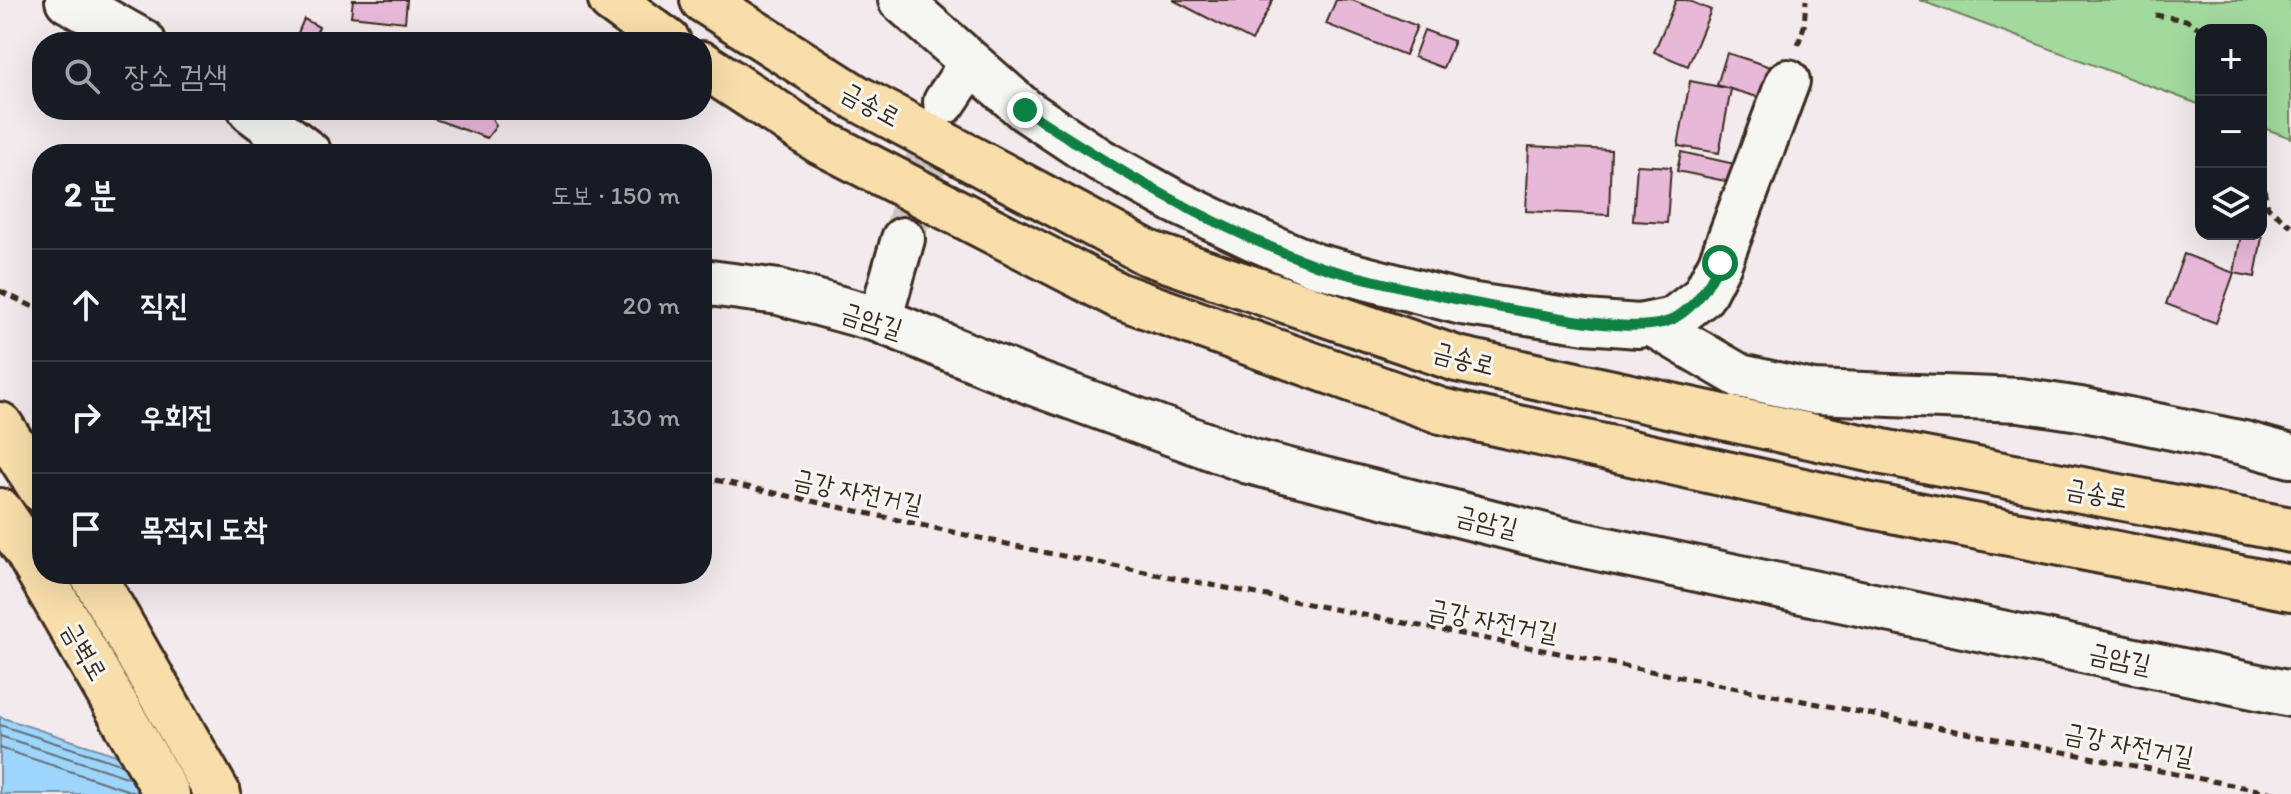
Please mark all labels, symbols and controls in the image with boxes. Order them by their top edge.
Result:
map controls [2195,24,2267,240]
button: + [2195,24,2267,96]
search box [32,32,712,120]
icon: search [60,54,104,98]
text: 장소 검색 [124,57,227,94]
street label: 금송로 [836,75,906,133]
route end [1007,92,1043,128]
button: − [2195,96,2267,168]
button: layers [2195,168,2267,240]
text: 2 분 [64,174,117,215]
text: 도보 · 150 m [551,179,680,211]
route start [1702,245,1738,281]
icon: ahead [64,283,108,327]
text: 직진 [140,286,188,323]
text: 20 m [623,289,680,321]
street label: 금암길 [837,295,907,345]
street label: 금송로 [1430,334,1498,382]
icon: right [64,395,108,439]
text: 우회전 [140,398,212,435]
text: 130 m [610,401,680,433]
street label: 금강 자전거길 [790,462,926,520]
street label: 금송로 [2063,471,2131,515]
street label: 금암길 [1453,498,1521,544]
icon: arrive [64,507,108,551]
text: 목적지 도착 [140,510,267,547]
street label: 금강 자전거길 [1425,592,1561,648]
street label: 금벽로 [55,616,115,686]
street label: 금암길 [2086,636,2154,680]
street label: 금강 자전거길 [2061,716,2197,772]

